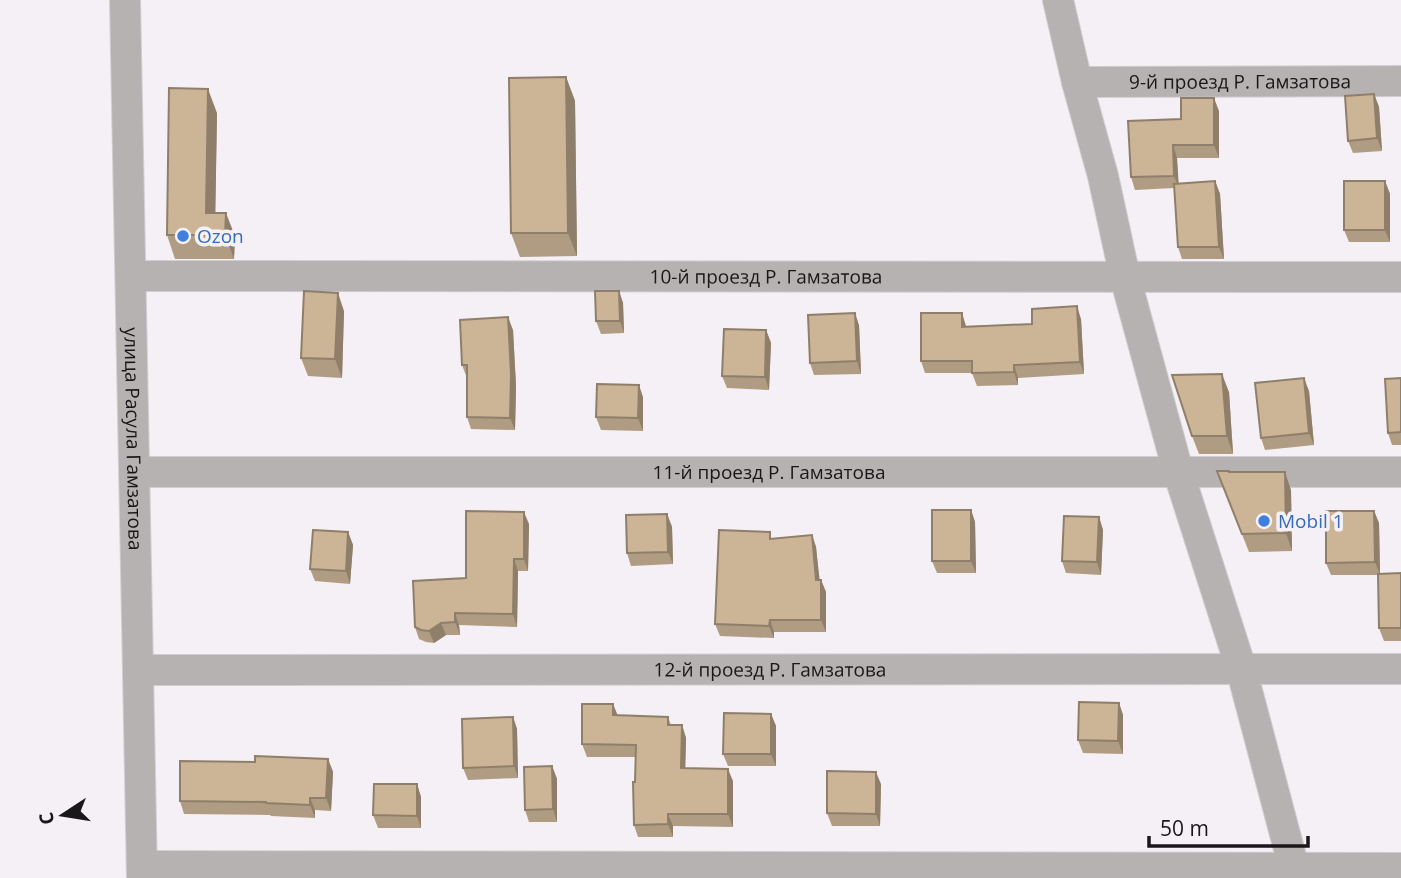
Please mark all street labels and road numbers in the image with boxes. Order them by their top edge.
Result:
street label: 9-й проезд Р. Гамзатова [1129,68,1351,95]
street label: 10-й проезд Р. Гамзатова [650,263,882,290]
street label: улица Расула Гамзатова [118,327,149,551]
street label: 11-й проезд Р. Гамзатова [653,459,885,485]
street label: 12-й проезд Р. Гамзатова [654,656,886,683]

